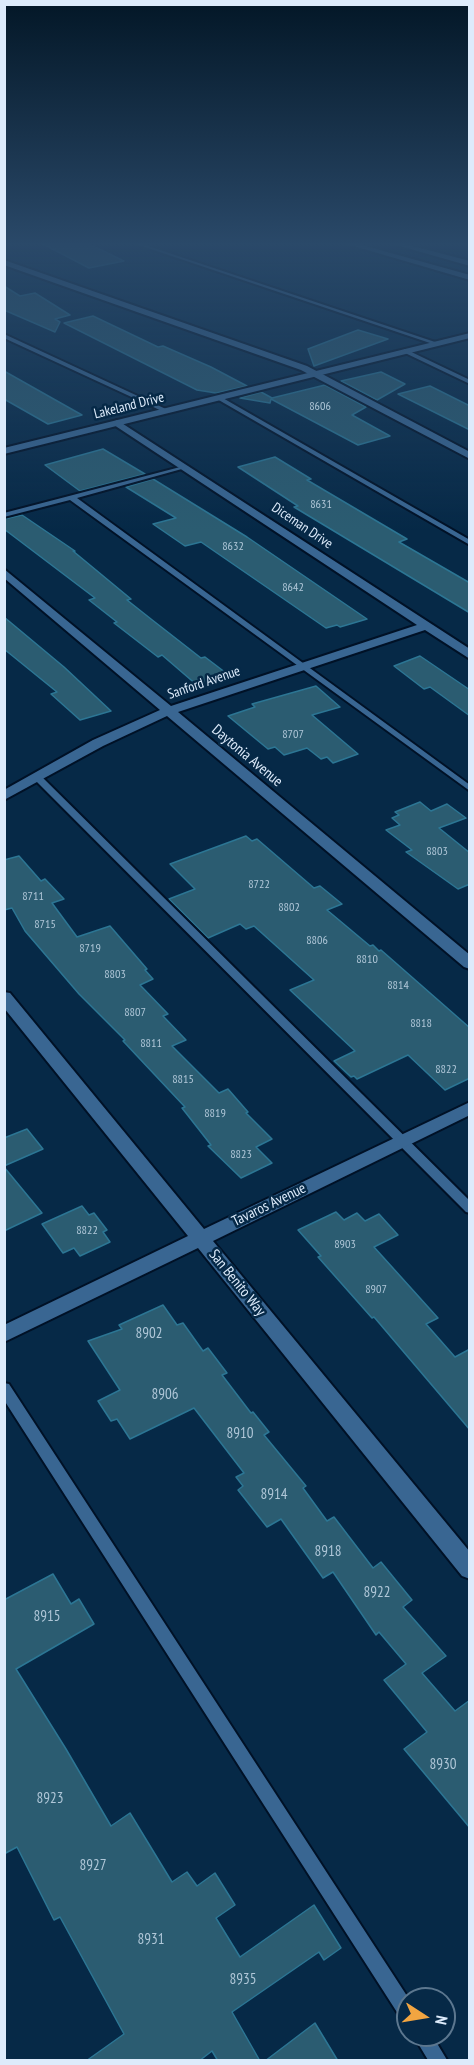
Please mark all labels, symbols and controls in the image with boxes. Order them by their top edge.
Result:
street label: Lakeland Drive [92,389,166,423]
house number: 8606 [309,400,331,414]
house number: 8631 [310,498,332,512]
street label: Diceman Drive [268,499,336,553]
house number: 8632 [222,540,244,554]
house number: 8642 [282,581,304,595]
street label: Sanford Avenue [166,663,242,703]
street label: Daytonia Avenue [208,721,286,791]
house number: 8707 [282,728,304,742]
house number: 8803 [426,845,448,859]
house number: 8722 [248,878,270,892]
house number: 8711 [22,890,44,904]
house number: 8802 [278,901,300,915]
house number: 8715 [34,918,56,932]
house number: 8806 [306,934,328,948]
house number: 8719 [79,942,101,956]
house number: 8810 [356,953,378,967]
house number: 8803 [104,968,126,982]
house number: 8814 [387,979,409,993]
house number: 8807 [124,1006,146,1020]
house number: 8818 [410,1017,432,1031]
house number: 8811 [140,1037,162,1051]
house number: 8822 [435,1063,457,1077]
house number: 8815 [172,1073,194,1087]
house number: 8819 [204,1107,226,1121]
house number: 8823 [230,1148,252,1162]
street label: Tavaros Avenue [229,1179,309,1231]
house number: 8822 [76,1224,98,1238]
house number: 8903 [334,1238,356,1252]
street label: San Benito Way [205,1246,269,1320]
house number: 8907 [365,1283,387,1297]
house number: 8902 [136,1325,162,1343]
house number: 8906 [152,1386,178,1404]
house number: 8910 [227,1425,253,1443]
house number: 8914 [261,1486,287,1504]
house number: 8918 [315,1543,341,1561]
house number: 8922 [364,1584,390,1602]
house number: 8915 [34,1608,60,1626]
house number: 8930 [430,1756,456,1774]
house number: 8923 [37,1790,63,1808]
house number: 8927 [80,1857,106,1875]
house number: 8931 [138,1931,164,1949]
house number: 8935 [230,1971,256,1989]
north arrow [396,1987,456,2047]
text: N [431,2014,452,2027]

